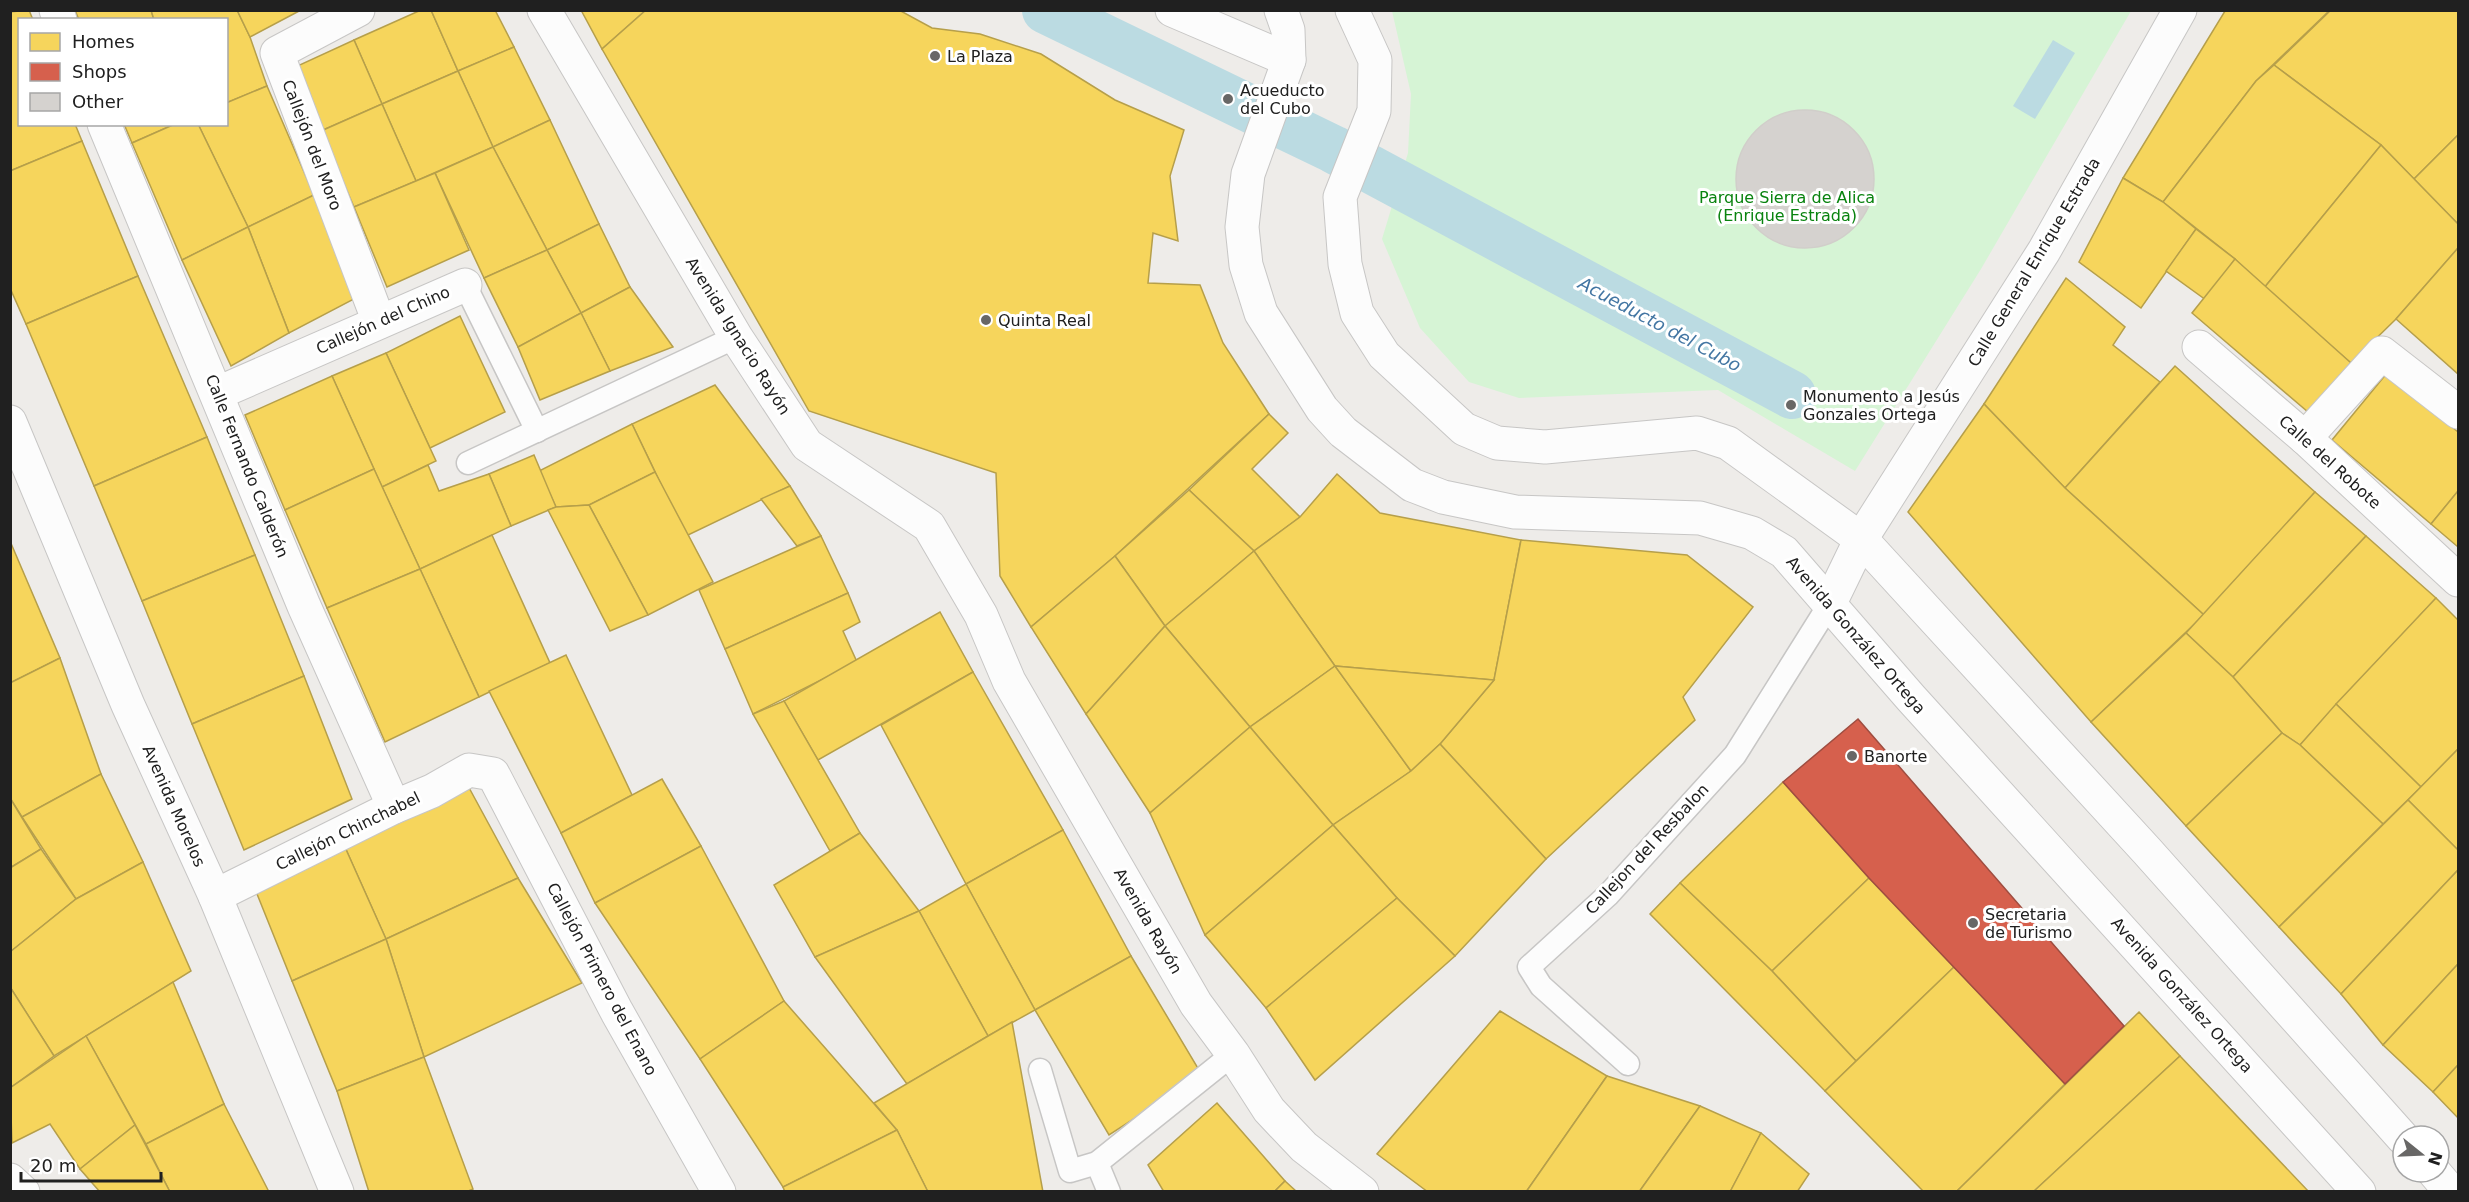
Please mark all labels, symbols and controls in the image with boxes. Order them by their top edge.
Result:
legend [18,18,228,126]
text: Homes [72,31,135,52]
place label: La Plaza [947,47,1013,66]
marker: La Plaza [928,49,942,63]
text: Shops [72,61,127,82]
street label: Callejón del Moro [278,77,346,213]
place label: Acueducto del Cubo [1240,81,1325,118]
text: Other [72,91,124,112]
marker: Acueducto del Cubo [1221,92,1235,106]
street label: Calle General Enrique Estrada [1964,154,2104,370]
park label: Parque Sierra de Alica (Enrique Estrada) [1699,188,1875,225]
street label: Avenida Ignacio Rayón [682,254,794,418]
water label: Acueducto del Cubo [1574,272,1745,376]
street label: Callejón del Chino [313,282,453,358]
place label: Quinta Real [998,311,1091,330]
marker: Quinta Real [979,313,993,327]
street label: Calle Fernando Calderón [201,372,293,560]
place label: Monumento a Jesús Gonzales Ortega [1803,387,1960,424]
marker: Monumento a Jesús Gonzales Ortega [1784,398,1798,412]
street label: Calle del Robote [2275,411,2385,513]
street label: Avenida González Ortega [1782,552,1930,718]
street label: Avenida Morelos [139,742,209,870]
place label: Banorte [1864,747,1927,766]
marker: Banorte [1845,749,1859,763]
street label: Callejon del Resbalon [1582,780,1712,918]
street label: Callejón Chinchabel [273,788,423,874]
street label: Avenida Rayón [1110,865,1186,977]
street label: Callejón Primero del Enano [543,879,661,1079]
place label: Secretaria de Turismo [1985,905,2072,942]
street label: Avenida González Ortega [2107,913,2257,1077]
marker: Secretaria de Turismo [1966,916,1980,930]
north arrow [2391,1124,2451,1184]
scale bar [21,1145,160,1183]
text: N [2424,1149,2446,1168]
text: 20 m [30,1155,76,1176]

